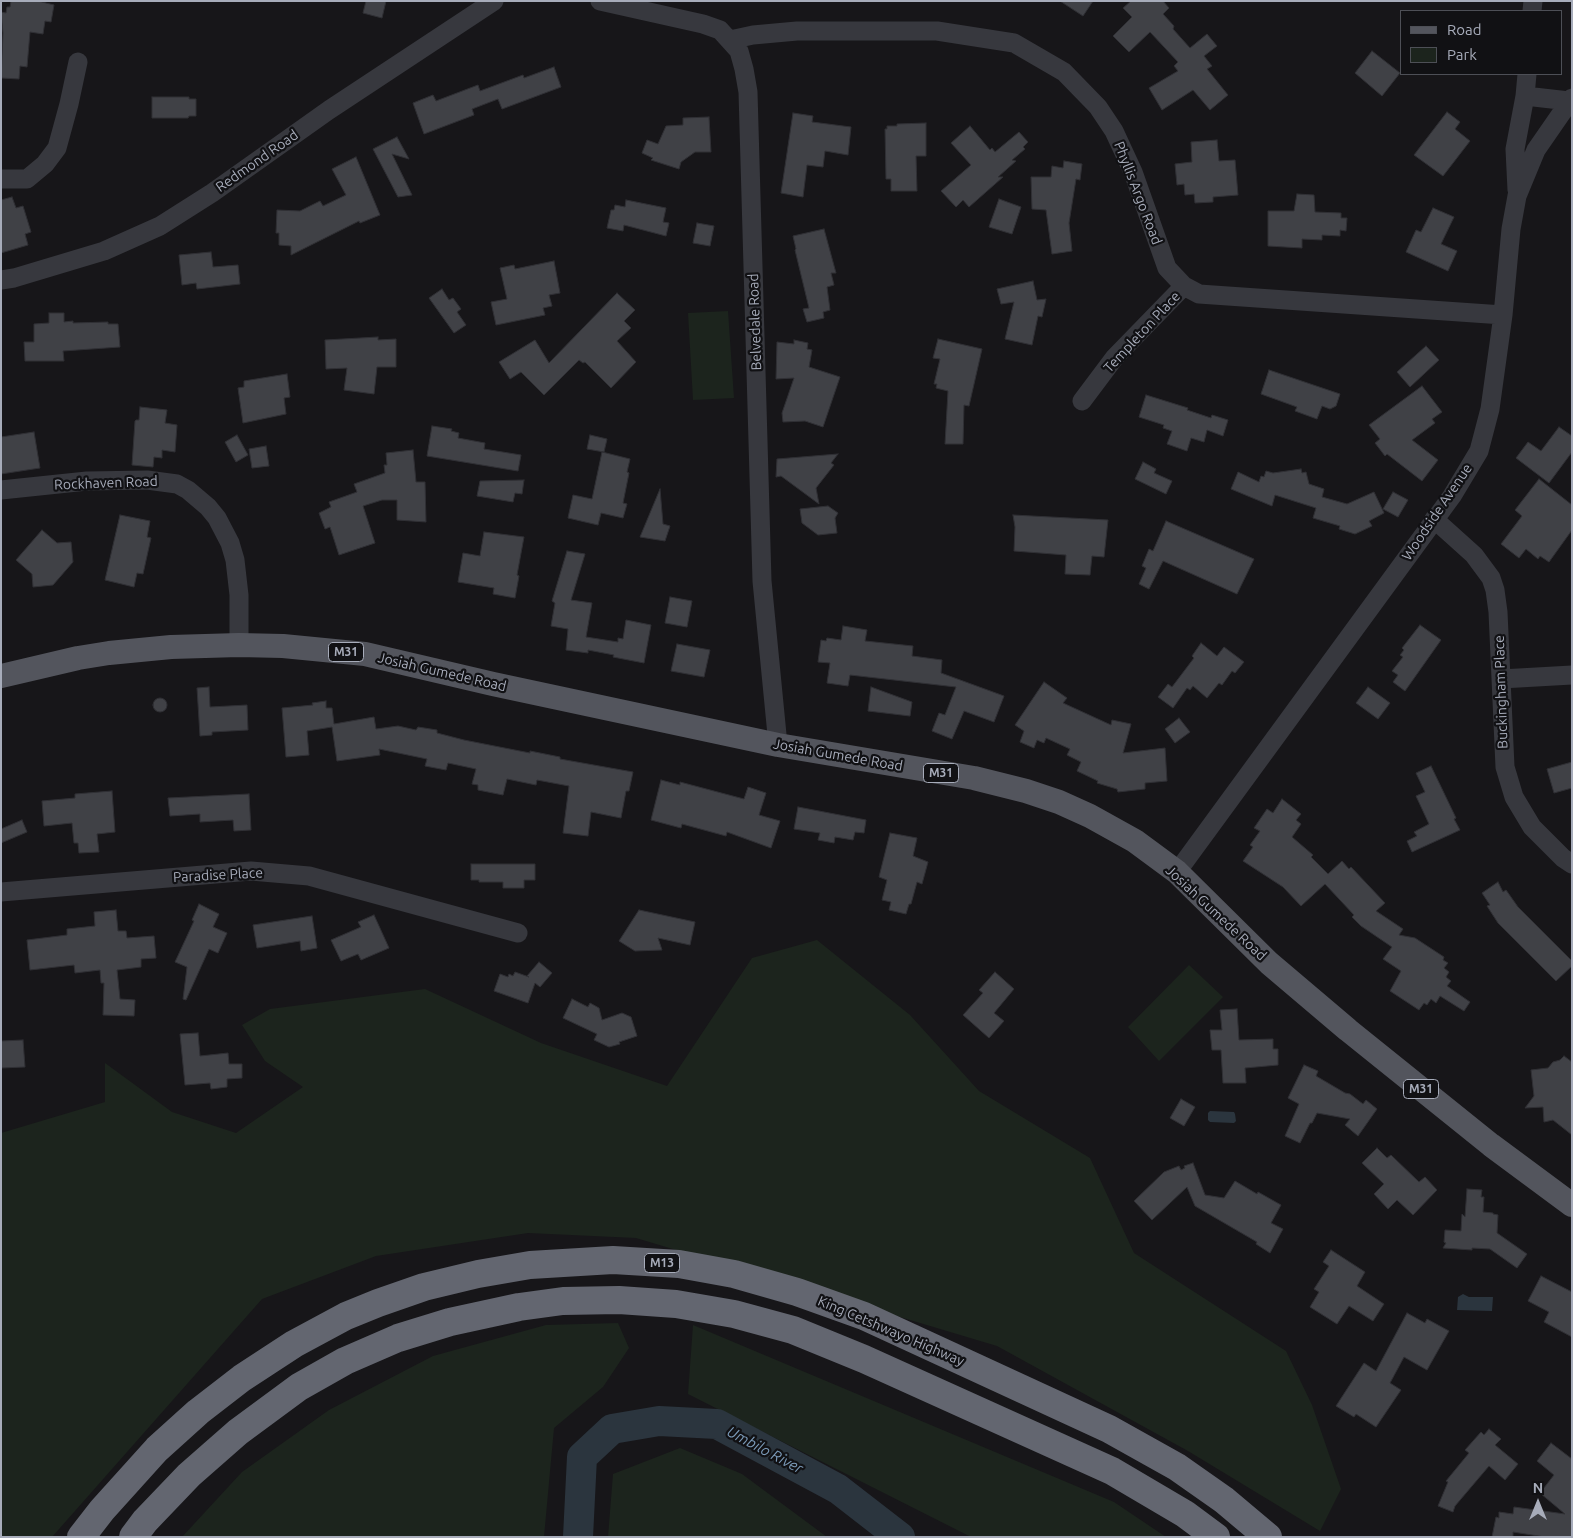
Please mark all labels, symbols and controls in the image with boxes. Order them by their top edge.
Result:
legend [1400,10,1563,75]
text: Road [1447,21,1482,38]
text: Park [1447,46,1477,63]
street label: Redmond Road [213,126,301,196]
street label: Phyllis Argo Road [1111,139,1165,247]
street label: Belvedale Road [745,273,765,371]
street label: Templeton Place [1100,288,1184,376]
street label: Woodside Avenue [1398,460,1476,564]
street label: Rockhaven Road [54,473,158,493]
street label: Buckingham Place [1491,635,1511,749]
road number: M31 [328,642,364,662]
street label: Josiah Gumede Road [376,649,508,695]
street label: Josiah Gumede Road [772,735,904,775]
road number: M31 [924,764,958,782]
street label: Josiah Gumede Road [1162,862,1270,964]
street label: Paradise Place [173,864,263,886]
road number: M31 [1404,1080,1438,1098]
road number: M13 [644,1254,680,1272]
street label: King Cetshwayo Highway [815,1293,967,1369]
water label: Umbilo River [724,1422,806,1478]
north arrow [1513,1478,1563,1528]
text: N [1533,1480,1543,1496]

